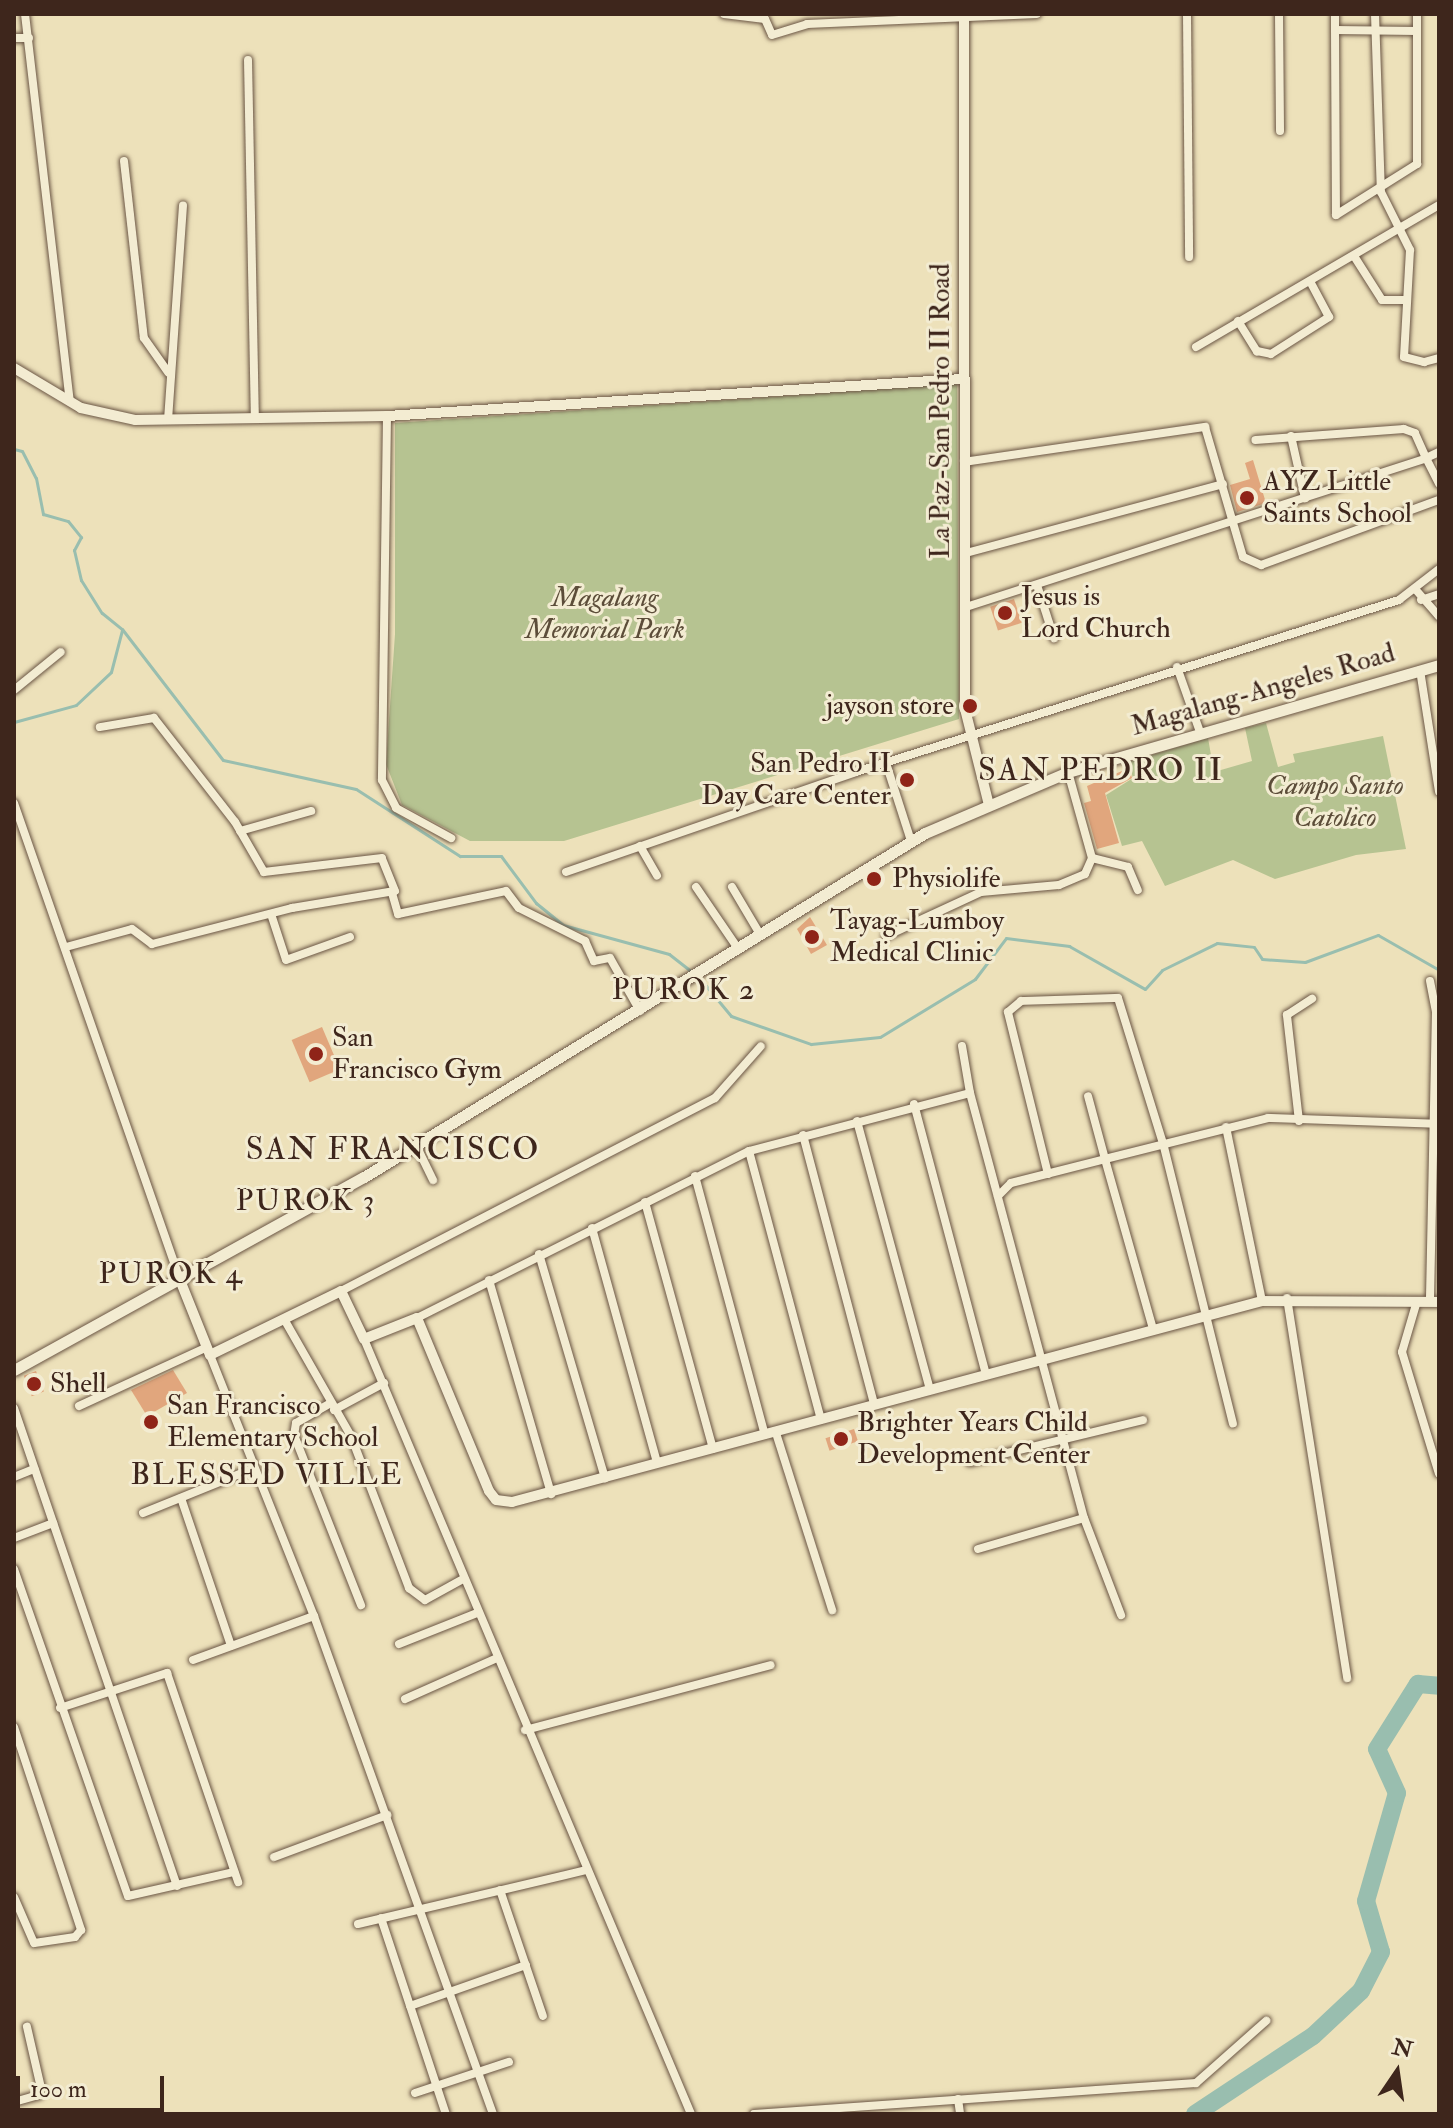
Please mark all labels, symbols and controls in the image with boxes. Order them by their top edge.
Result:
street label: La Paz-San Pedro II Road [924,263,958,559]
place label: AYZ Little Saints School [1263,465,1412,531]
marker: AYZ Little Saints School [1238,489,1256,507]
place label: Jesus is Lord Church [1021,580,1171,646]
park label: Magalang Memorial Park [525,581,685,647]
marker: Jesus is Lord Church [996,604,1014,622]
street label: Magalang-Angeles Road [1127,636,1399,744]
place label: jayson store [826,689,954,723]
marker: jayson store [961,697,979,715]
place label: San Pedro II Day Care Center [701,747,891,813]
district label: SAN PEDRO II [978,751,1224,789]
park label: Campo Santo Catolico [1266,769,1404,835]
marker: San Pedro II Day Care Center [898,771,916,789]
place label: Physiolife [892,862,1001,896]
marker: Physiolife [863,868,885,890]
place label: Tayag-Lumboy Medical Clinic [830,904,1004,970]
marker: Tayag-Lumboy Medical Clinic [801,926,823,948]
district label: PUROK 2 [612,972,756,1008]
place label: San Francisco Gym [332,1021,502,1087]
marker: San Francisco Gym [307,1045,325,1063]
district label: SAN FRANCISCO [246,1130,540,1168]
district label: PUROK 3 [236,1183,376,1219]
district label: PUROK 4 [98,1256,244,1292]
place label: Shell [50,1367,106,1401]
marker: Shell [25,1375,43,1393]
place label: San Francisco Elementary School [167,1389,378,1455]
place label: Brighter Years Child Development Center [857,1406,1090,1472]
marker: San Francisco Elementary School [142,1413,160,1431]
marker: Brighter Years Child Development Center [832,1430,850,1448]
district label: BLESSED VILLE [131,1457,403,1493]
north arrow [1357,2032,1437,2112]
text: N [1390,2033,1415,2064]
scale bar [20,2060,168,2110]
text: 100 m [30,2074,87,2105]

